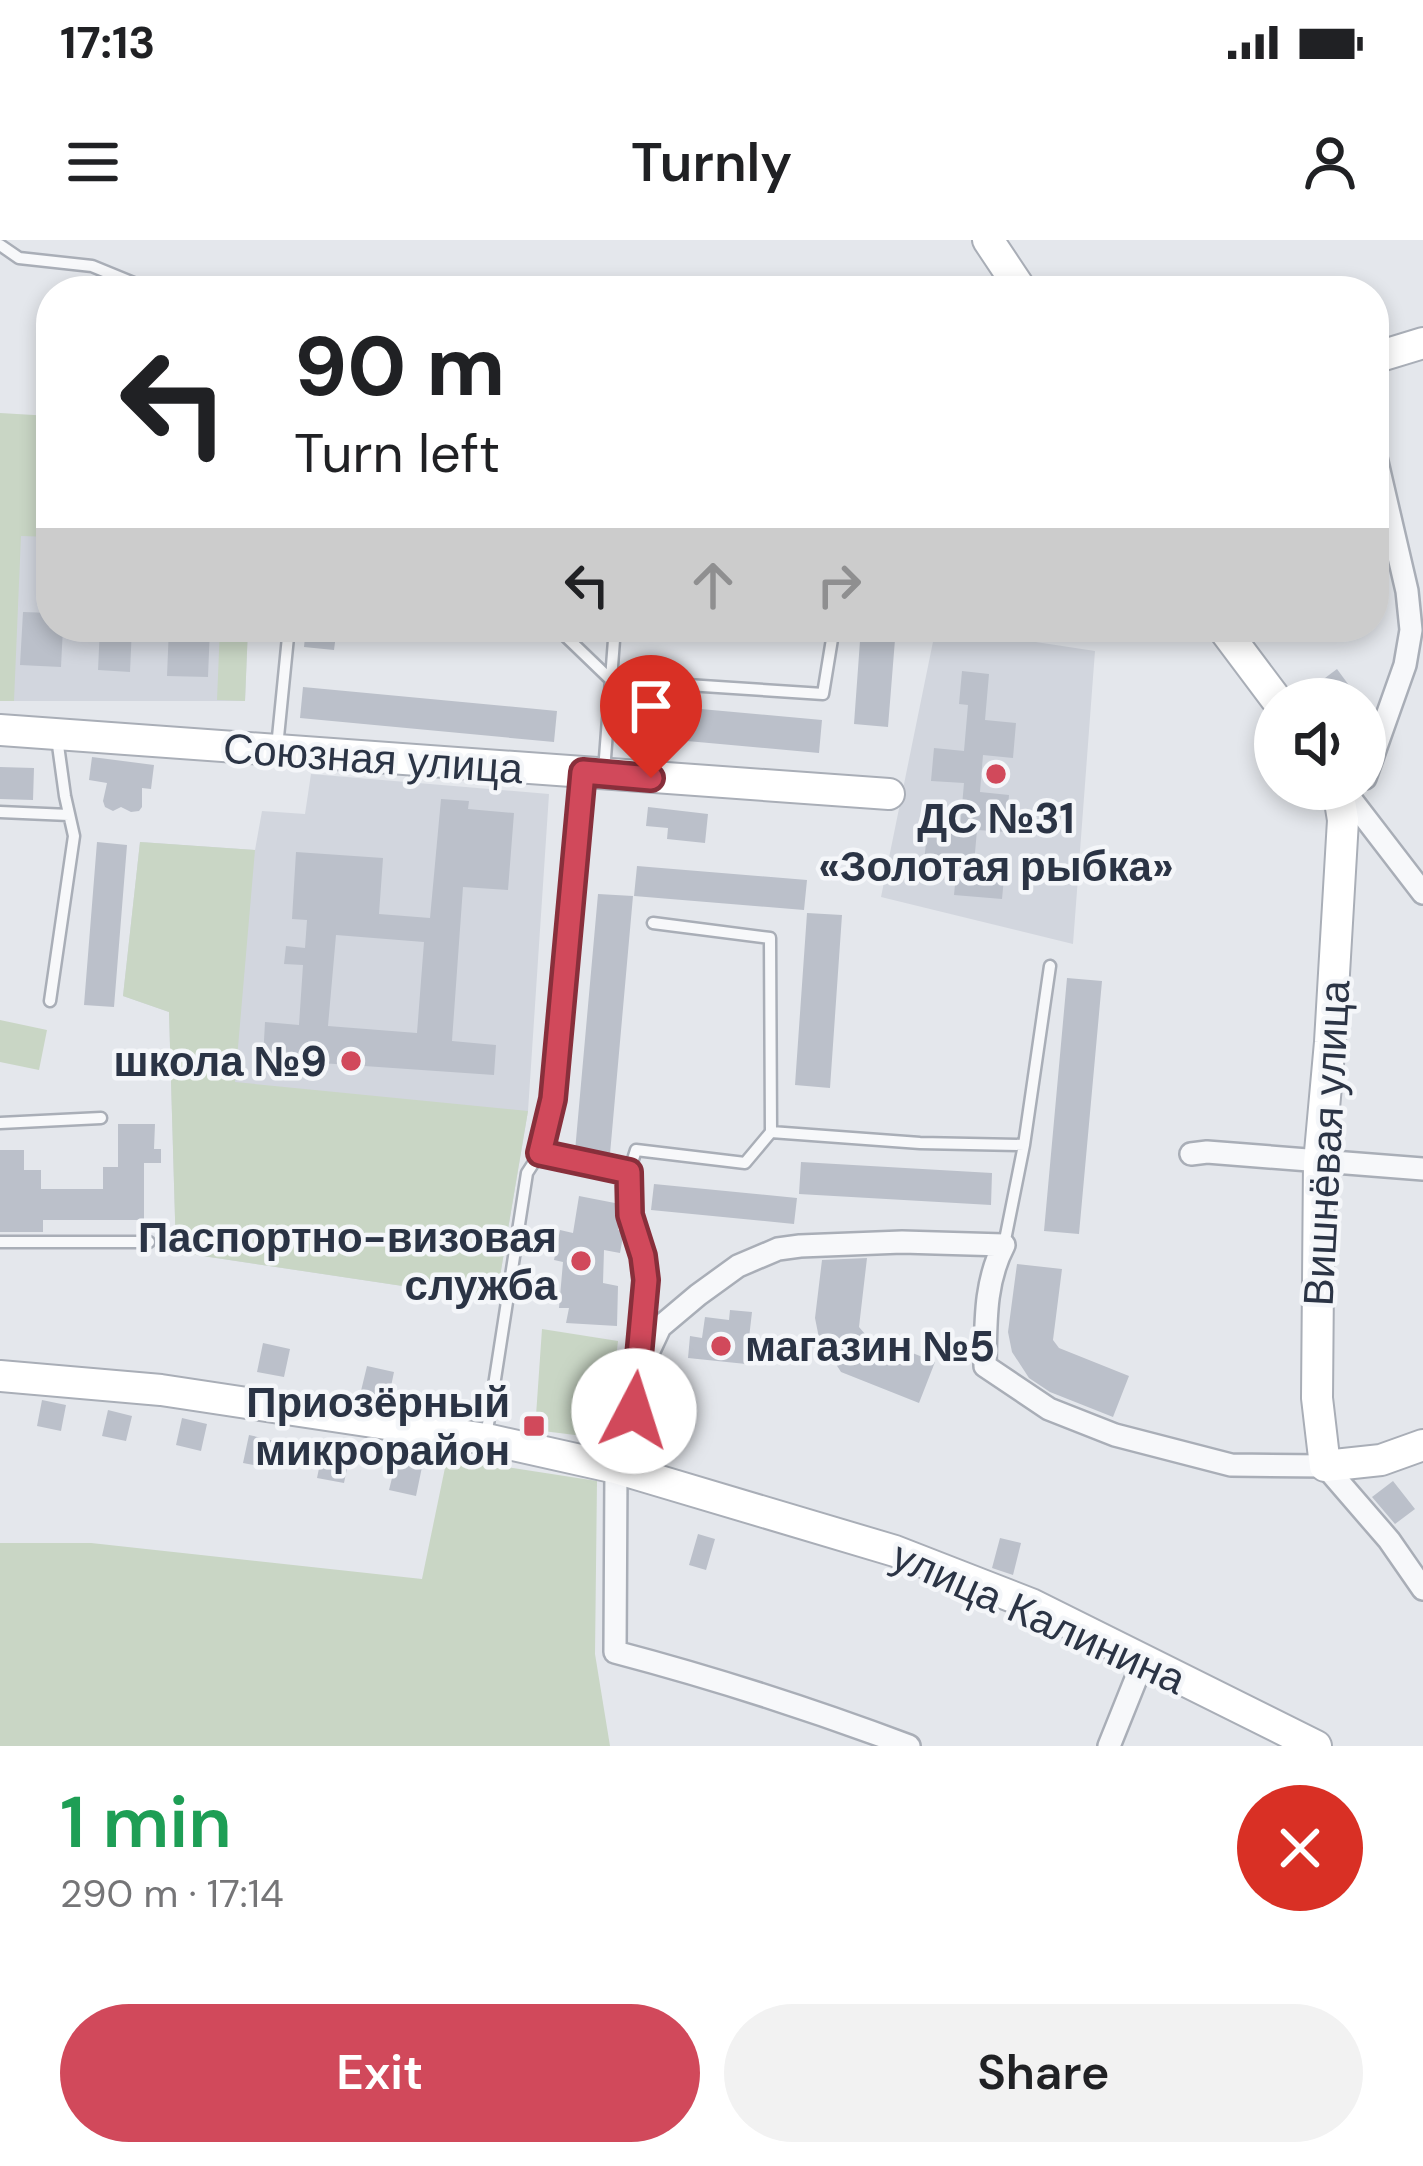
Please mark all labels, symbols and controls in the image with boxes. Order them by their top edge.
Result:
text: 17:13 [60,13,156,72]
text: Turnly [631,127,792,198]
icon: menu [60,129,126,195]
icon: person [1297,129,1363,195]
text: 90 m [294,312,505,421]
icon: left [96,324,252,480]
text: Turn left [294,418,500,489]
icon: left [554,552,620,618]
icon: ahead [680,552,746,618]
icon: right [806,552,872,618]
pin [600,655,702,778]
icon: arrive [618,673,684,739]
map controls [1254,678,1386,810]
button: sound [1254,678,1386,810]
street label: Союзная улица [221,721,525,796]
marker: ДС №31 «Золотая рыбка» [983,761,1009,787]
place label: ДС №31 «Золотая рыбка» [819,791,1173,894]
street label: Вишнёвая улица [1290,978,1363,1307]
place label: школа №9 [114,1034,327,1089]
marker: школа №9 [338,1048,364,1074]
place label: Паспортно-визовая служба [138,1210,558,1313]
marker: Паспортно-визовая служба [568,1248,594,1274]
place label: магазин №5 [745,1319,995,1374]
marker: магазин №5 [708,1333,734,1359]
position arrow [571,1348,697,1474]
place label: Приозёрный микрорайон [246,1375,510,1478]
marker: Приозёрный микрорайон [521,1413,547,1439]
street label: улица Калинина [883,1528,1195,1707]
text: 1 min [60,1776,232,1869]
button: close [1237,1785,1363,1911]
text: 290 m · 17:14 [60,1868,284,1919]
button: Exit [60,2004,700,2142]
button: Share [724,2004,1363,2142]

